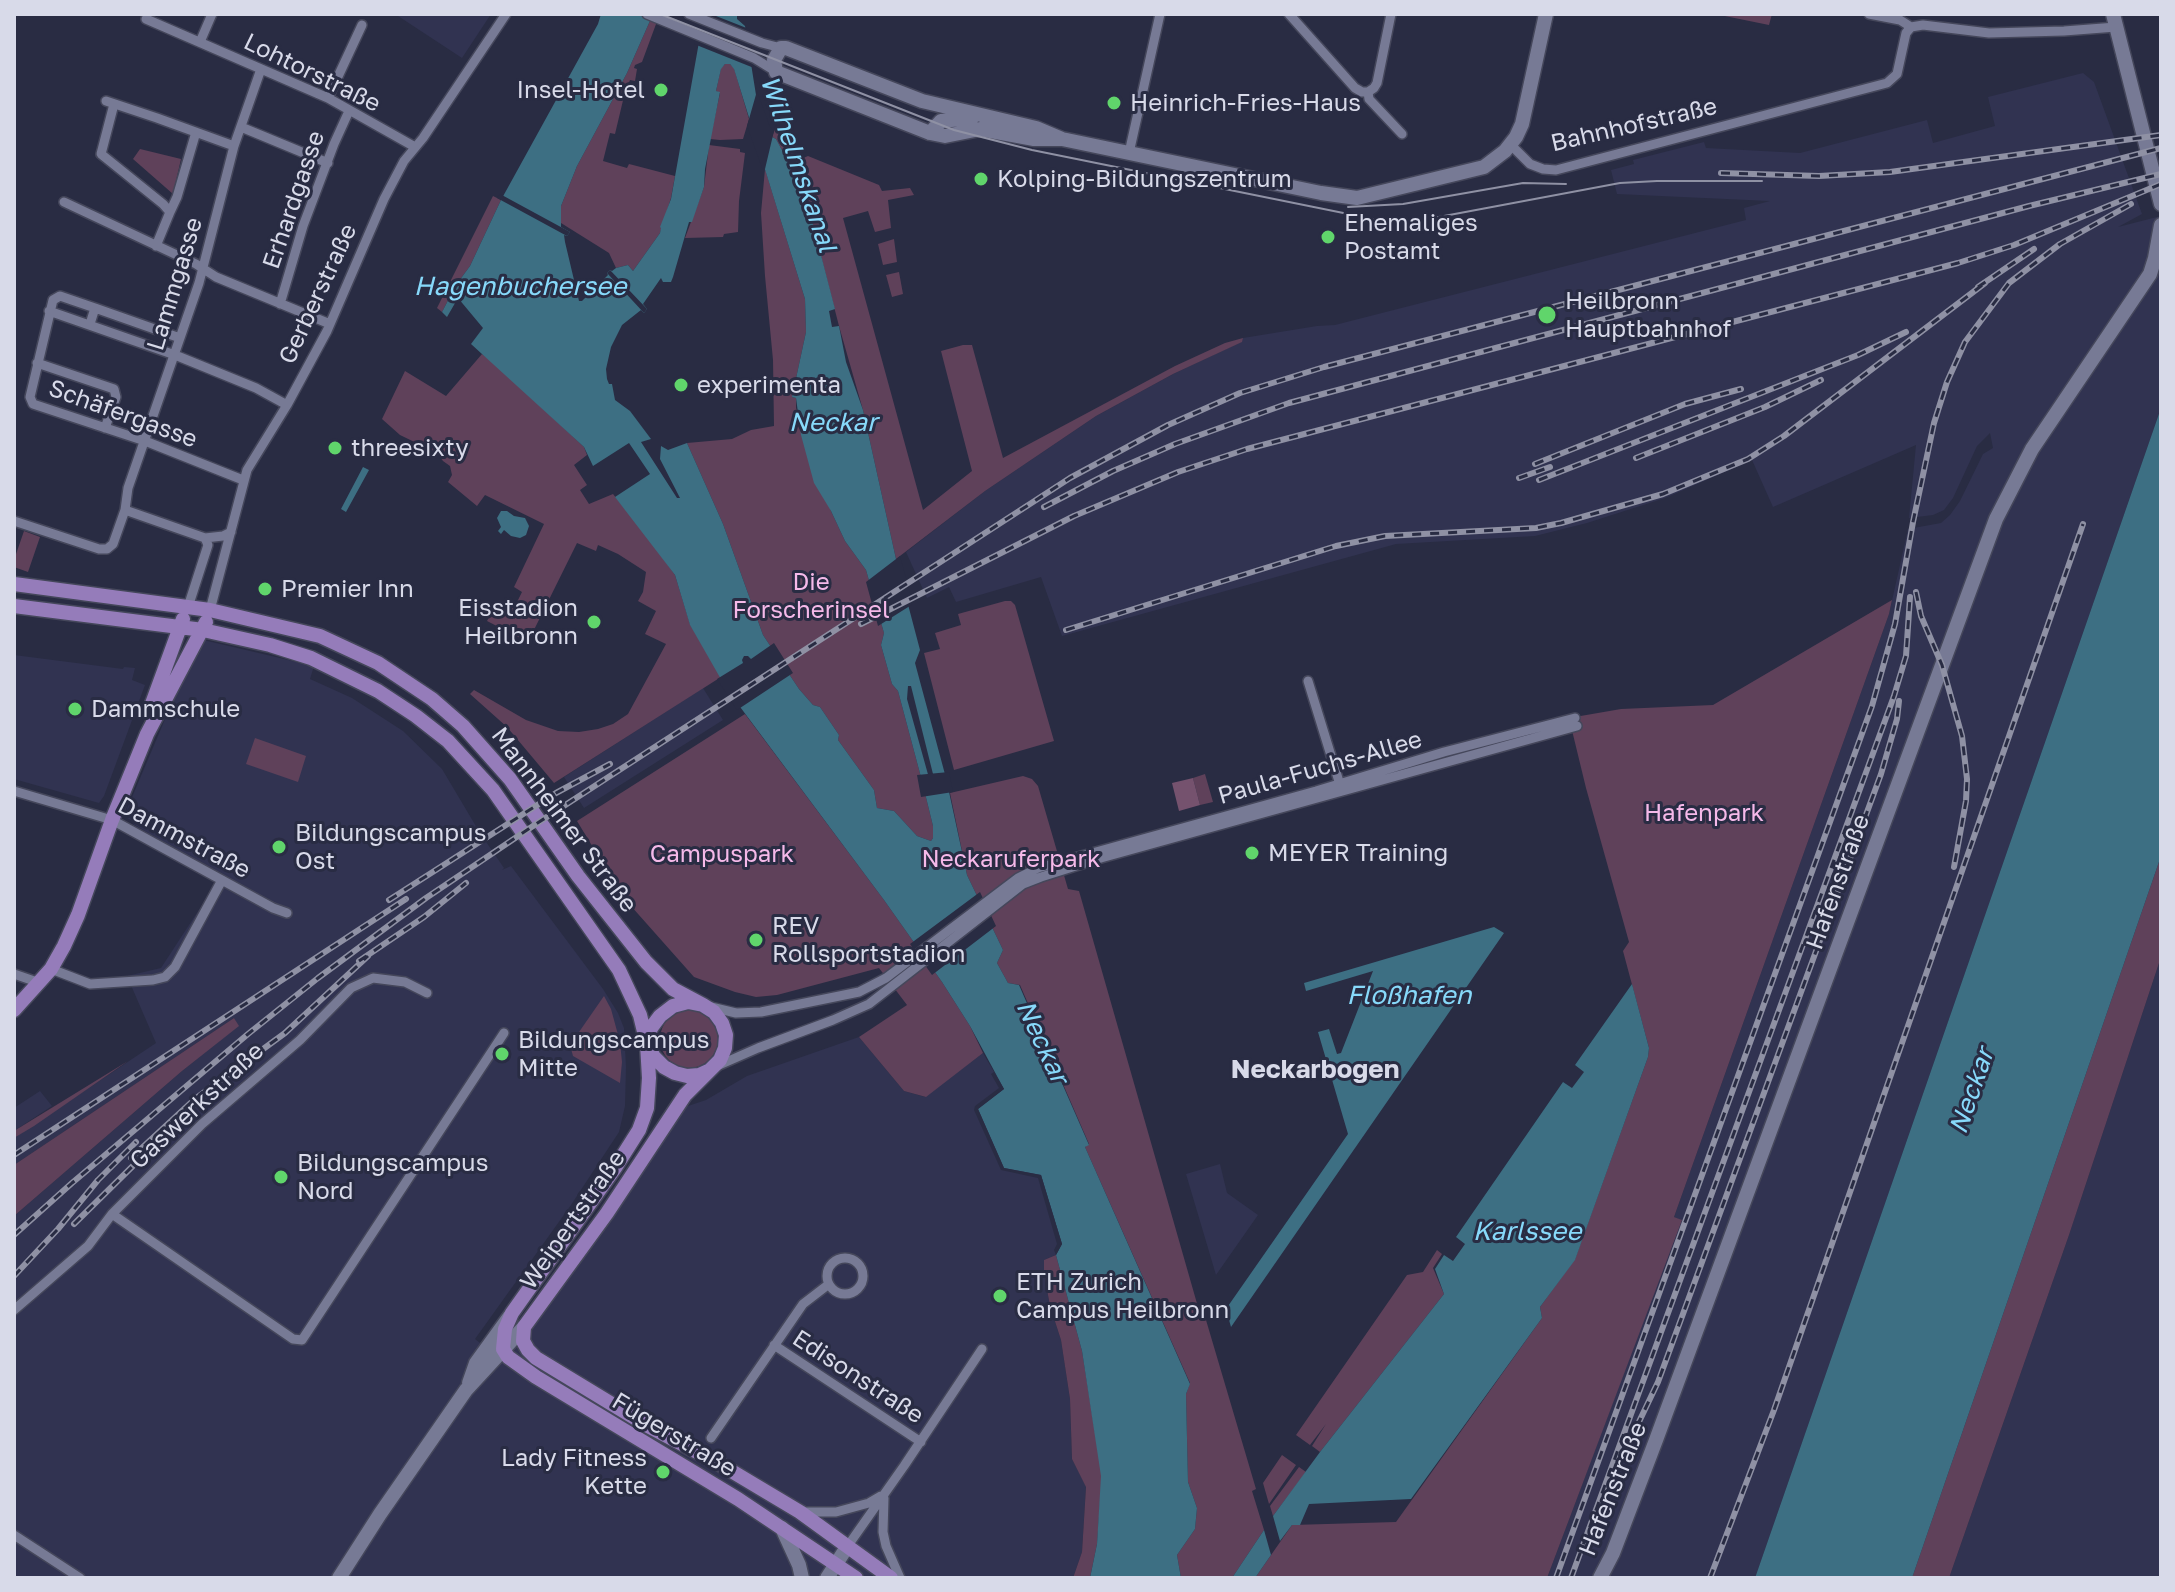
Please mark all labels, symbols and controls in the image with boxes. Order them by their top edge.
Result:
street label: Lohtorstraße [239,27,385,119]
water label: Wilhelmskanal [753,72,843,256]
place label: Insel-Hotel [516,76,645,104]
marker: Insel-Hotel [652,81,670,99]
place label: Heinrich-Fries-Haus [1130,89,1361,117]
street label: Bahnhofstraße [1548,92,1720,158]
marker: Heinrich-Fries-Haus [1105,94,1123,112]
street label: Erhardgasse [257,127,331,273]
place label: Kolping-Bildungszentrum [997,165,1292,193]
marker: Kolping-Bildungszentrum [972,170,990,188]
place label: Ehemaliges Postamt [1344,209,1478,265]
street label: Lammgasse [141,214,209,354]
street label: Gerberstraße [273,219,363,369]
marker: Ehemaliges Postamt [1319,228,1337,246]
water label: Hagenbuchersee [414,271,626,303]
place label: Heilbronn Hauptbahnhof [1565,287,1731,343]
marker: Heilbronn Hauptbahnhof [1536,304,1558,326]
place label: experimenta [697,371,841,399]
street label: Schäfergasse [45,374,201,454]
marker: experimenta [672,376,690,394]
water label: Neckar [789,407,877,439]
place label: threesixty [351,434,469,462]
marker: threesixty [326,439,344,457]
park label: Die Forscherinsel [732,568,890,624]
place label: Premier Inn [281,575,414,603]
marker: Premier Inn [256,580,274,598]
place label: Eisstadion Heilbronn [458,594,578,650]
marker: Eisstadion Heilbronn [585,613,603,631]
place label: Dammschule [91,695,240,723]
marker: Dammschule [66,700,84,718]
street label: Mannheimer Straße [485,722,643,918]
street label: Paula-Fuchs-Allee [1215,725,1425,811]
street label: Dammstraße [113,791,255,885]
park label: Hafenpark [1644,799,1764,827]
street label: Hafenstraße [1800,810,1876,954]
place label: Bildungscampus Ost [295,819,486,875]
marker: Bildungscampus Ost [270,838,288,856]
place label: MEYER Training [1268,839,1448,867]
park label: Campuspark [650,840,794,868]
marker: MEYER Training [1243,844,1261,862]
park label: Neckaruferpark [921,845,1101,873]
place label: REV Rollsportstadion [772,912,965,968]
marker: REV Rollsportstadion [747,931,765,949]
water label: Floßhafen [1346,980,1472,1012]
water label: Neckar [1009,995,1075,1089]
place label: Bildungscampus Mitte [518,1026,709,1082]
street label: Gaswerkstraße [124,1037,270,1175]
water label: Neckar [1943,1044,2001,1138]
marker: Bildungscampus Mitte [493,1045,511,1063]
district label: Neckarbogen [1231,1054,1399,1086]
street label: Weipertstraße [514,1145,632,1295]
place label: Bildungscampus Nord [297,1149,488,1205]
marker: Bildungscampus Nord [272,1168,290,1186]
water label: Karlssee [1473,1216,1581,1248]
place label: ETH Zurich Campus Heilbronn [1016,1268,1229,1324]
marker: ETH Zurich Campus Heilbronn [991,1287,1009,1305]
street label: Edisonstraße [787,1324,929,1430]
street label: Fügerstraße [607,1387,741,1483]
street label: Hafenstraße [1573,1418,1653,1560]
place label: Lady Fitness Kette [501,1444,647,1500]
marker: Lady Fitness Kette [654,1463,672,1481]

